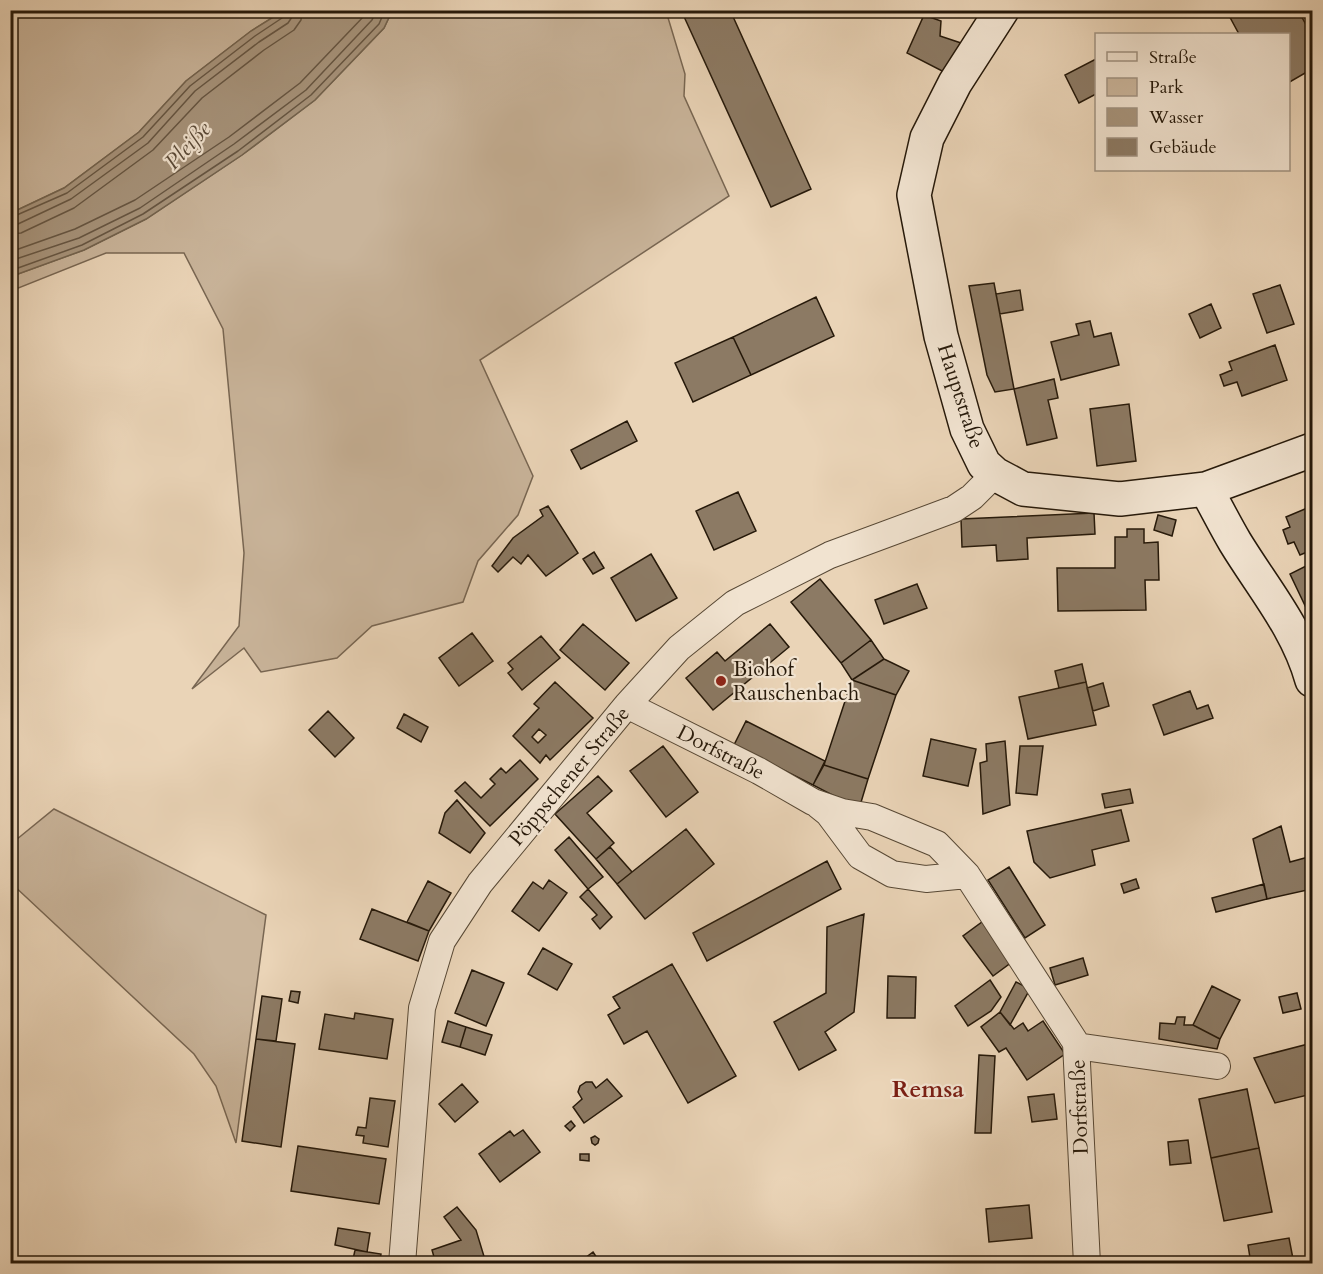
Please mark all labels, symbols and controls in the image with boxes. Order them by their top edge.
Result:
legend [1095,33,1290,171]
text: Straße [1149,45,1197,70]
text: Park [1149,75,1184,100]
text: Wasser [1148,105,1204,130]
water label: Pleiße [158,115,218,176]
text: Gebäude [1149,135,1217,160]
street label: Hauptstraße [930,340,991,452]
place label: Biohof Rauschenbach [733,655,860,708]
marker: Biohof Rauschenbach [714,674,728,688]
street label: Pöppschener Straße [502,700,637,852]
street label: Dorfstraße [672,718,770,787]
street label: Dorfstraße [1063,1059,1096,1155]
district label: Remsa [892,1073,964,1106]

